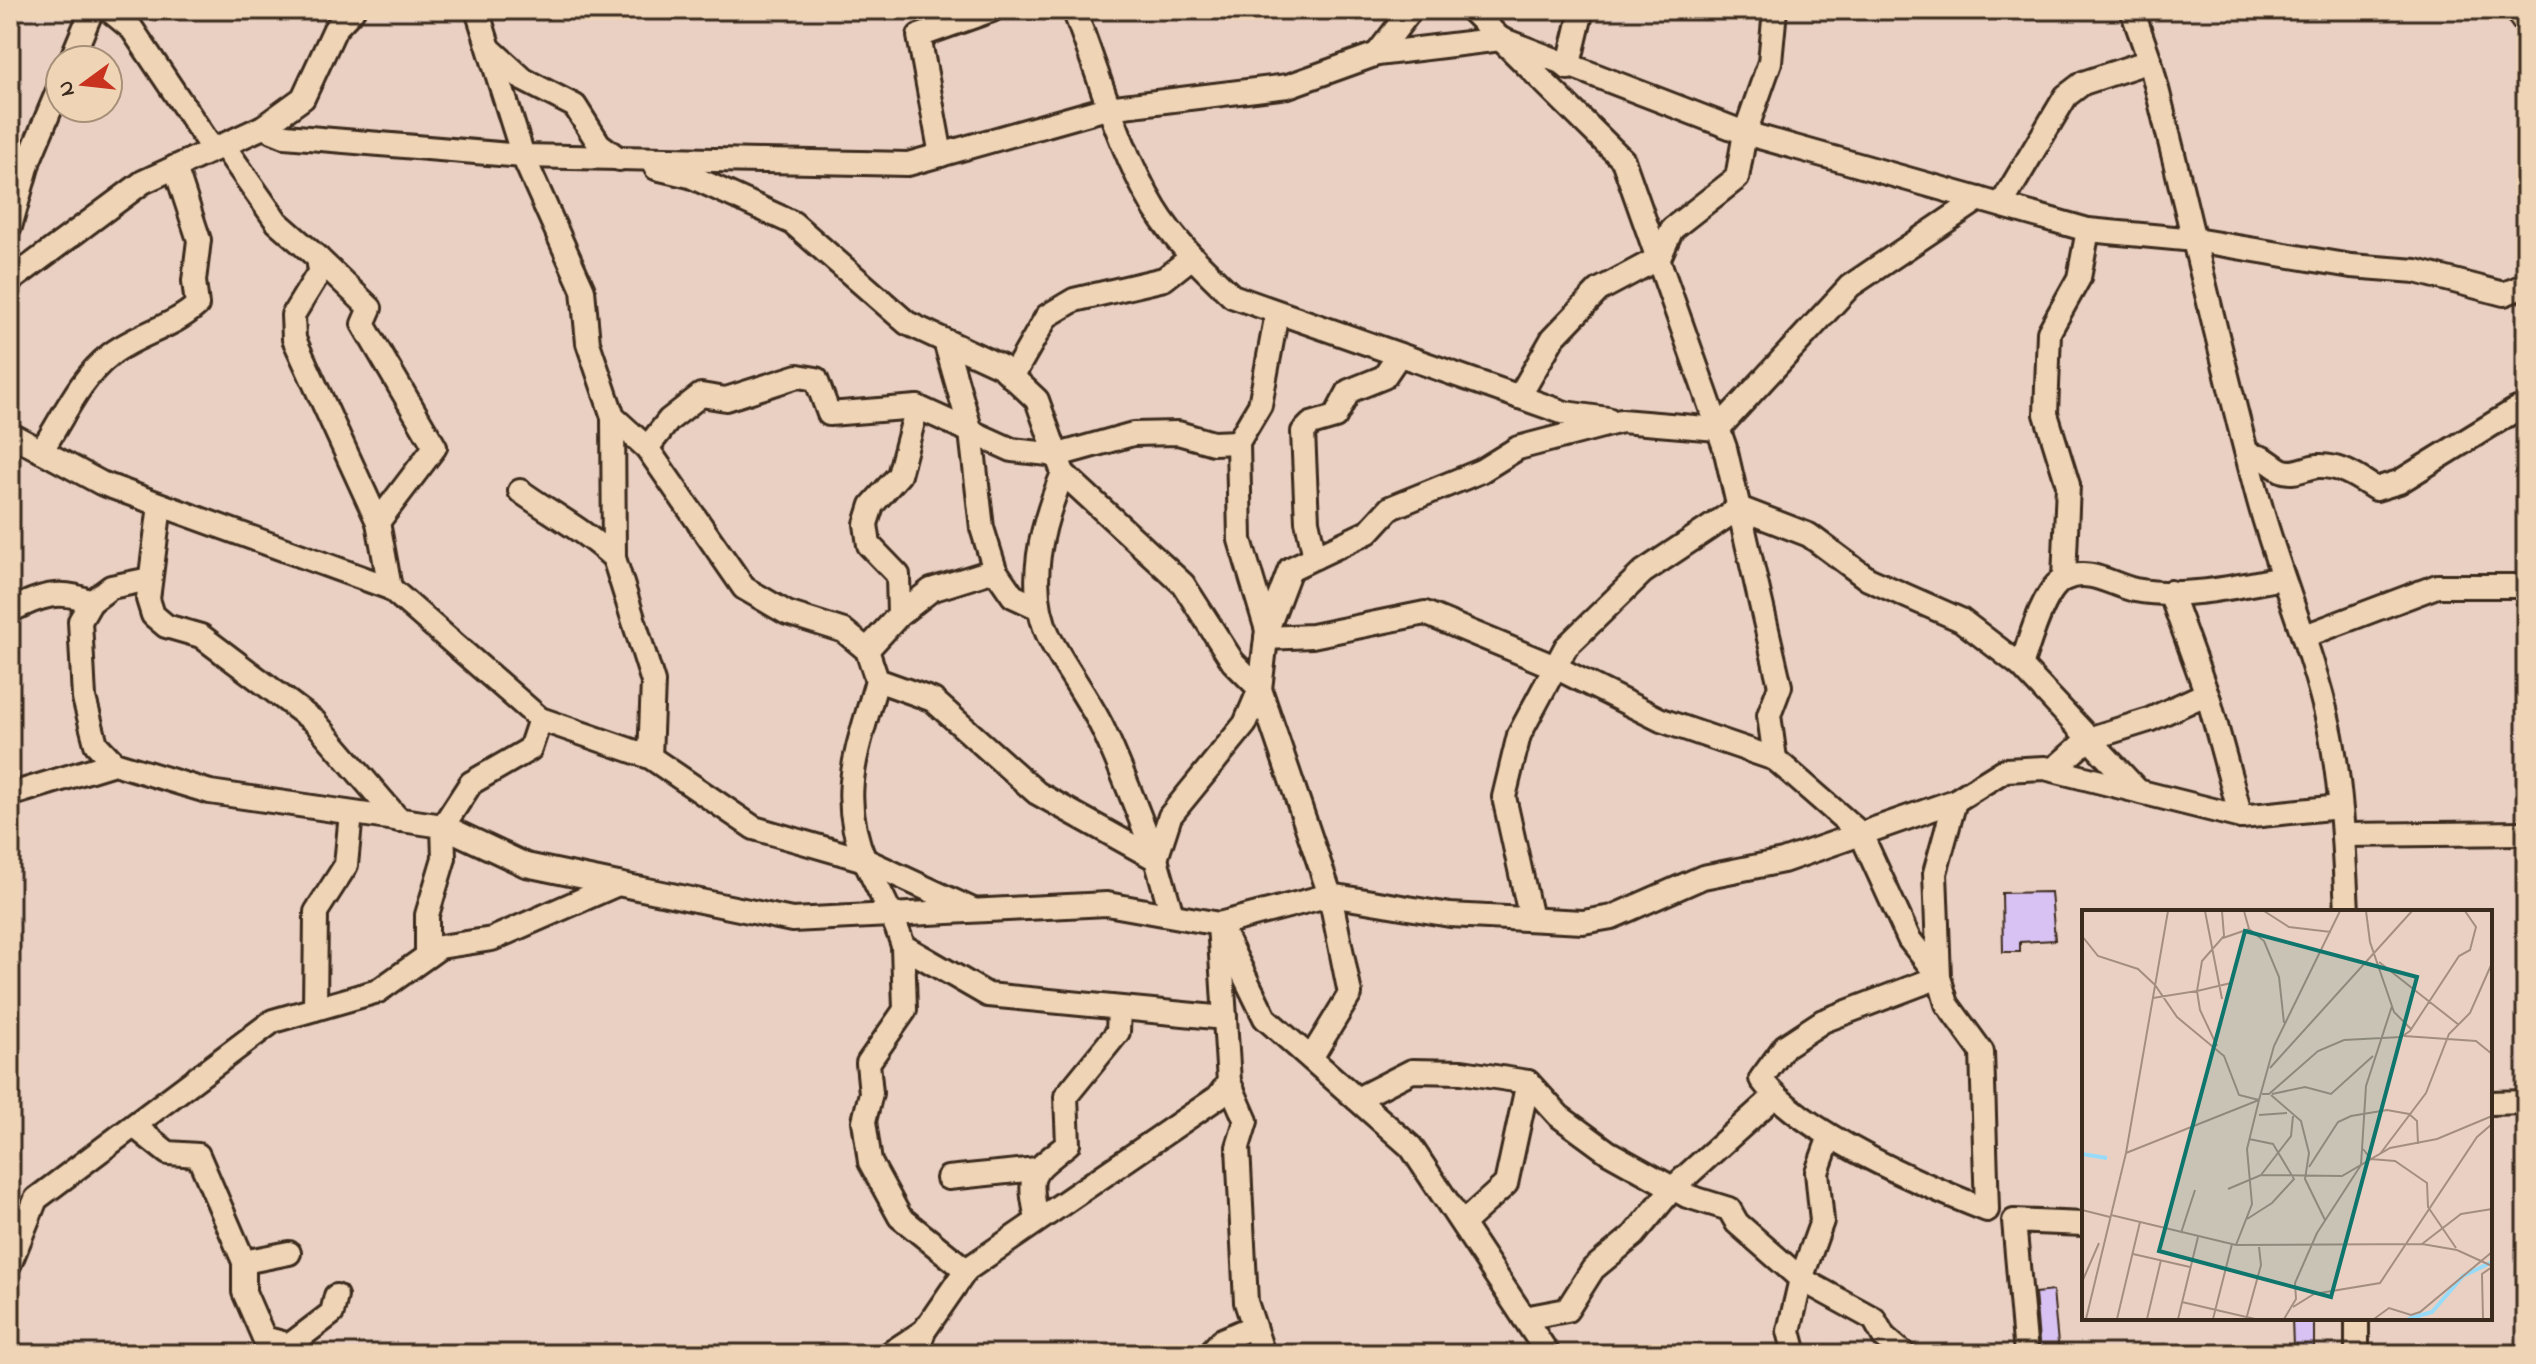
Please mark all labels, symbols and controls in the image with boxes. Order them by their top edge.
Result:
north arrow [44,44,124,124]
text: N [50,77,85,100]
inset map [2082,910,2492,1320]

